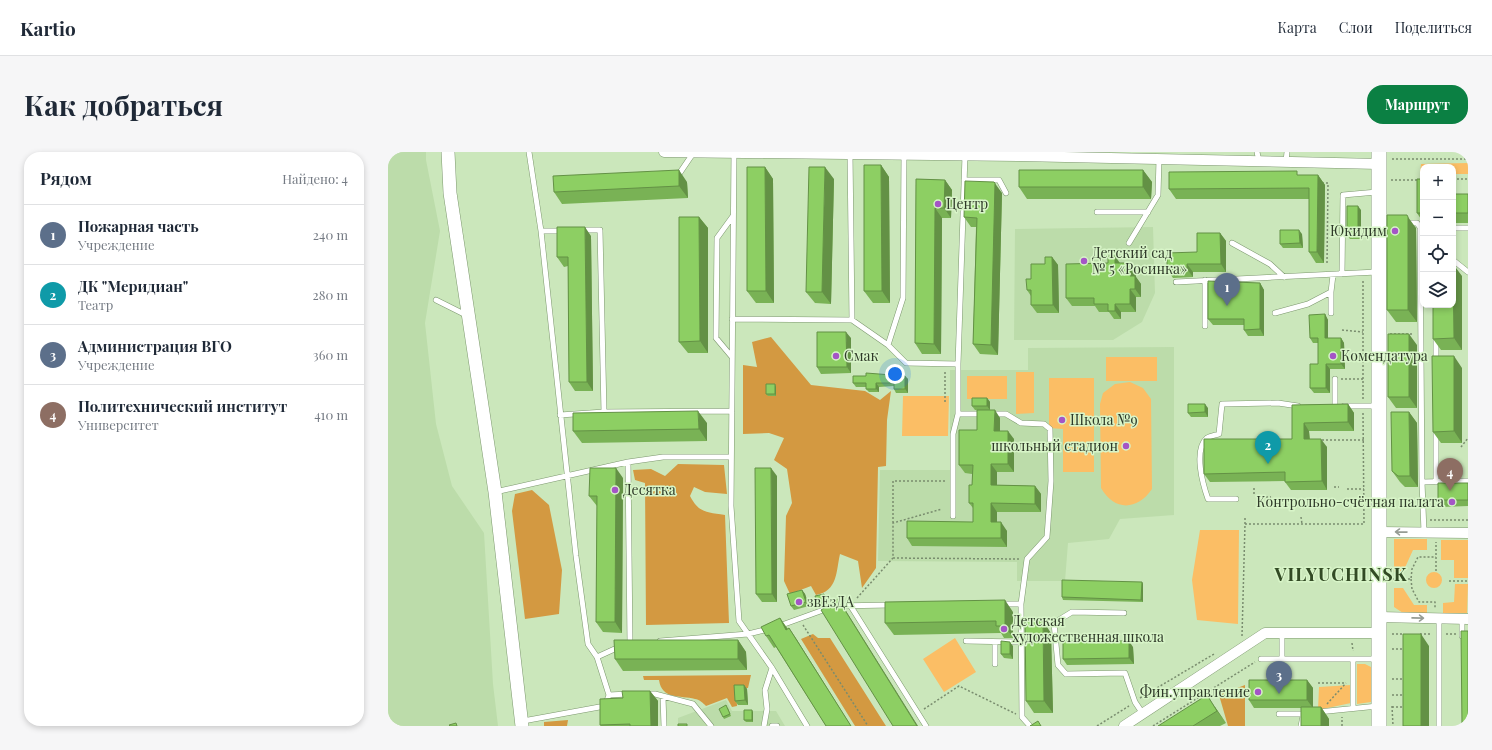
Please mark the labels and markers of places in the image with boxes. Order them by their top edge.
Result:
place label: Центр [946,194,988,213]
marker: Центр [933,199,943,209]
place label: Юкидим [1330,221,1387,240]
marker: Юкидим [1390,226,1400,236]
place label: Детский сад № 5 «Росинка» [1092,243,1187,278]
marker: Детский сад № 5 «Росинка» [1079,256,1089,266]
pin: 1 [1214,273,1240,306]
place label: Смак [844,346,879,365]
place label: Комендатура [1341,346,1428,365]
marker: Смак [831,351,841,361]
marker: Комендатура [1328,351,1338,361]
place label: Школа №9 [1070,410,1138,429]
marker: Школа №9 [1057,415,1067,425]
pin: 2 [1255,431,1281,464]
place label: школьный стадион [991,436,1118,455]
marker: школьный стадион [1121,441,1131,451]
pin: 4 [1437,458,1463,491]
place label: Десятка [623,480,676,499]
marker: Десятка [610,485,620,495]
place label: Контрольно-счётная палата [1256,492,1444,511]
marker: Контрольно-счётная палата [1447,497,1457,507]
place label: звЕзДА [807,592,854,611]
marker: звЕзДА [794,597,804,607]
place label: Детская художественная школа [1012,611,1164,646]
marker: Детская художественная школа [999,624,1009,634]
pin: 3 [1266,661,1292,694]
place label: Фин.управление [1140,682,1250,701]
marker: Фин.управление [1253,687,1263,697]

